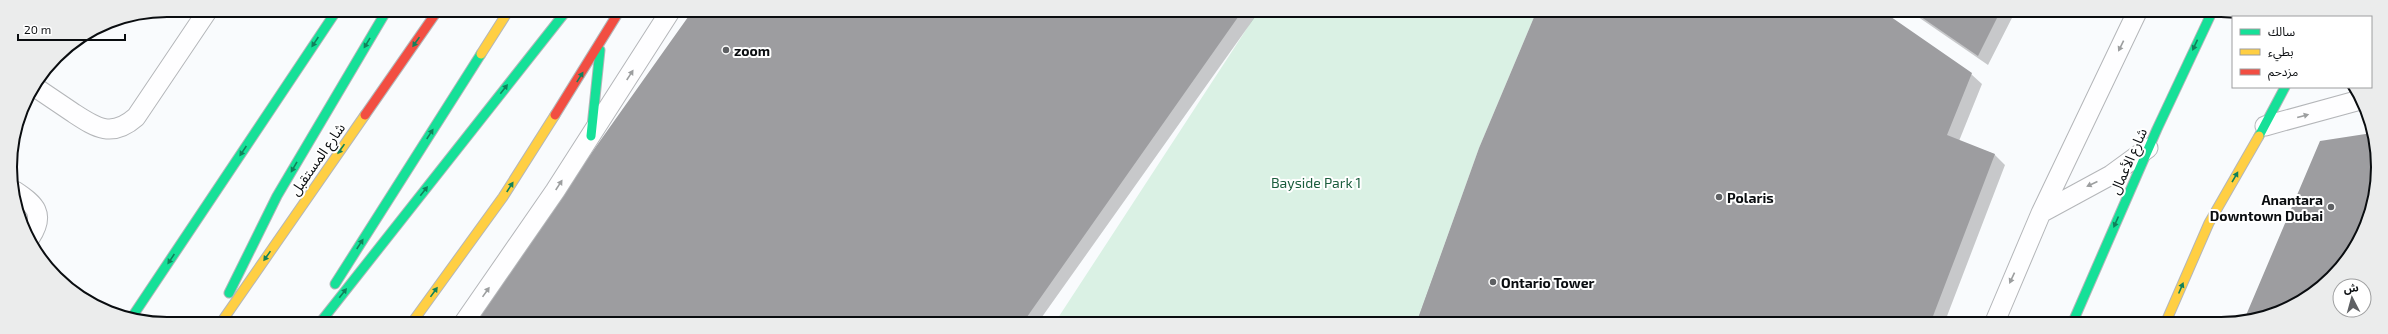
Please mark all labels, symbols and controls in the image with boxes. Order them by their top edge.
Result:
scale bar [18,16,125,42]
legend [2232,16,2372,88]
text: 20 m [24,22,51,36]
text: سالك [2268,24,2295,38]
one-way arrow [311,37,319,48]
one-way arrow [364,37,371,49]
one-way arrow [412,37,420,47]
one-way arrow [2118,40,2124,51]
one-way arrow [2192,40,2198,51]
place label: zoom [734,42,770,59]
text: بطيء [2268,44,2294,62]
marker: zoom [721,45,731,55]
text: مزدحم [2268,64,2298,81]
one-way arrow [626,69,633,81]
one-way arrow [576,71,583,83]
one-way arrow [500,84,509,94]
one-way arrow [2297,113,2309,119]
street label: شارع المستقبل [286,119,351,200]
street label: شارع الأعمال [2106,125,2153,198]
one-way arrow [427,128,434,140]
one-way arrow [337,144,345,154]
one-way arrow [239,145,247,156]
one-way arrow [290,161,297,173]
one-way arrow [2232,171,2239,183]
park label: Bayside Park 1 [1271,174,1361,191]
one-way arrow [556,179,563,190]
one-way arrow [506,181,514,192]
one-way arrow [2087,181,2098,187]
one-way arrow [420,186,428,197]
place label: Polaris [1727,189,1774,206]
place label: Anantara Downtown Dubai [2210,191,2323,224]
marker: Polaris [1714,192,1724,202]
marker: Anantara Downtown Dubai [2326,202,2336,212]
one-way arrow [2113,217,2119,228]
one-way arrow [357,238,364,249]
one-way arrow [263,250,271,261]
one-way arrow [167,253,174,265]
one-way arrow [2009,273,2015,285]
place label: Ontario Tower [1501,274,1595,291]
marker: Ontario Tower [1488,277,1498,287]
north arrow [2332,278,2372,318]
text: ش [2343,280,2359,296]
one-way arrow [2177,282,2184,294]
one-way arrow [482,286,490,297]
one-way arrow [430,287,438,297]
one-way arrow [339,288,348,299]

